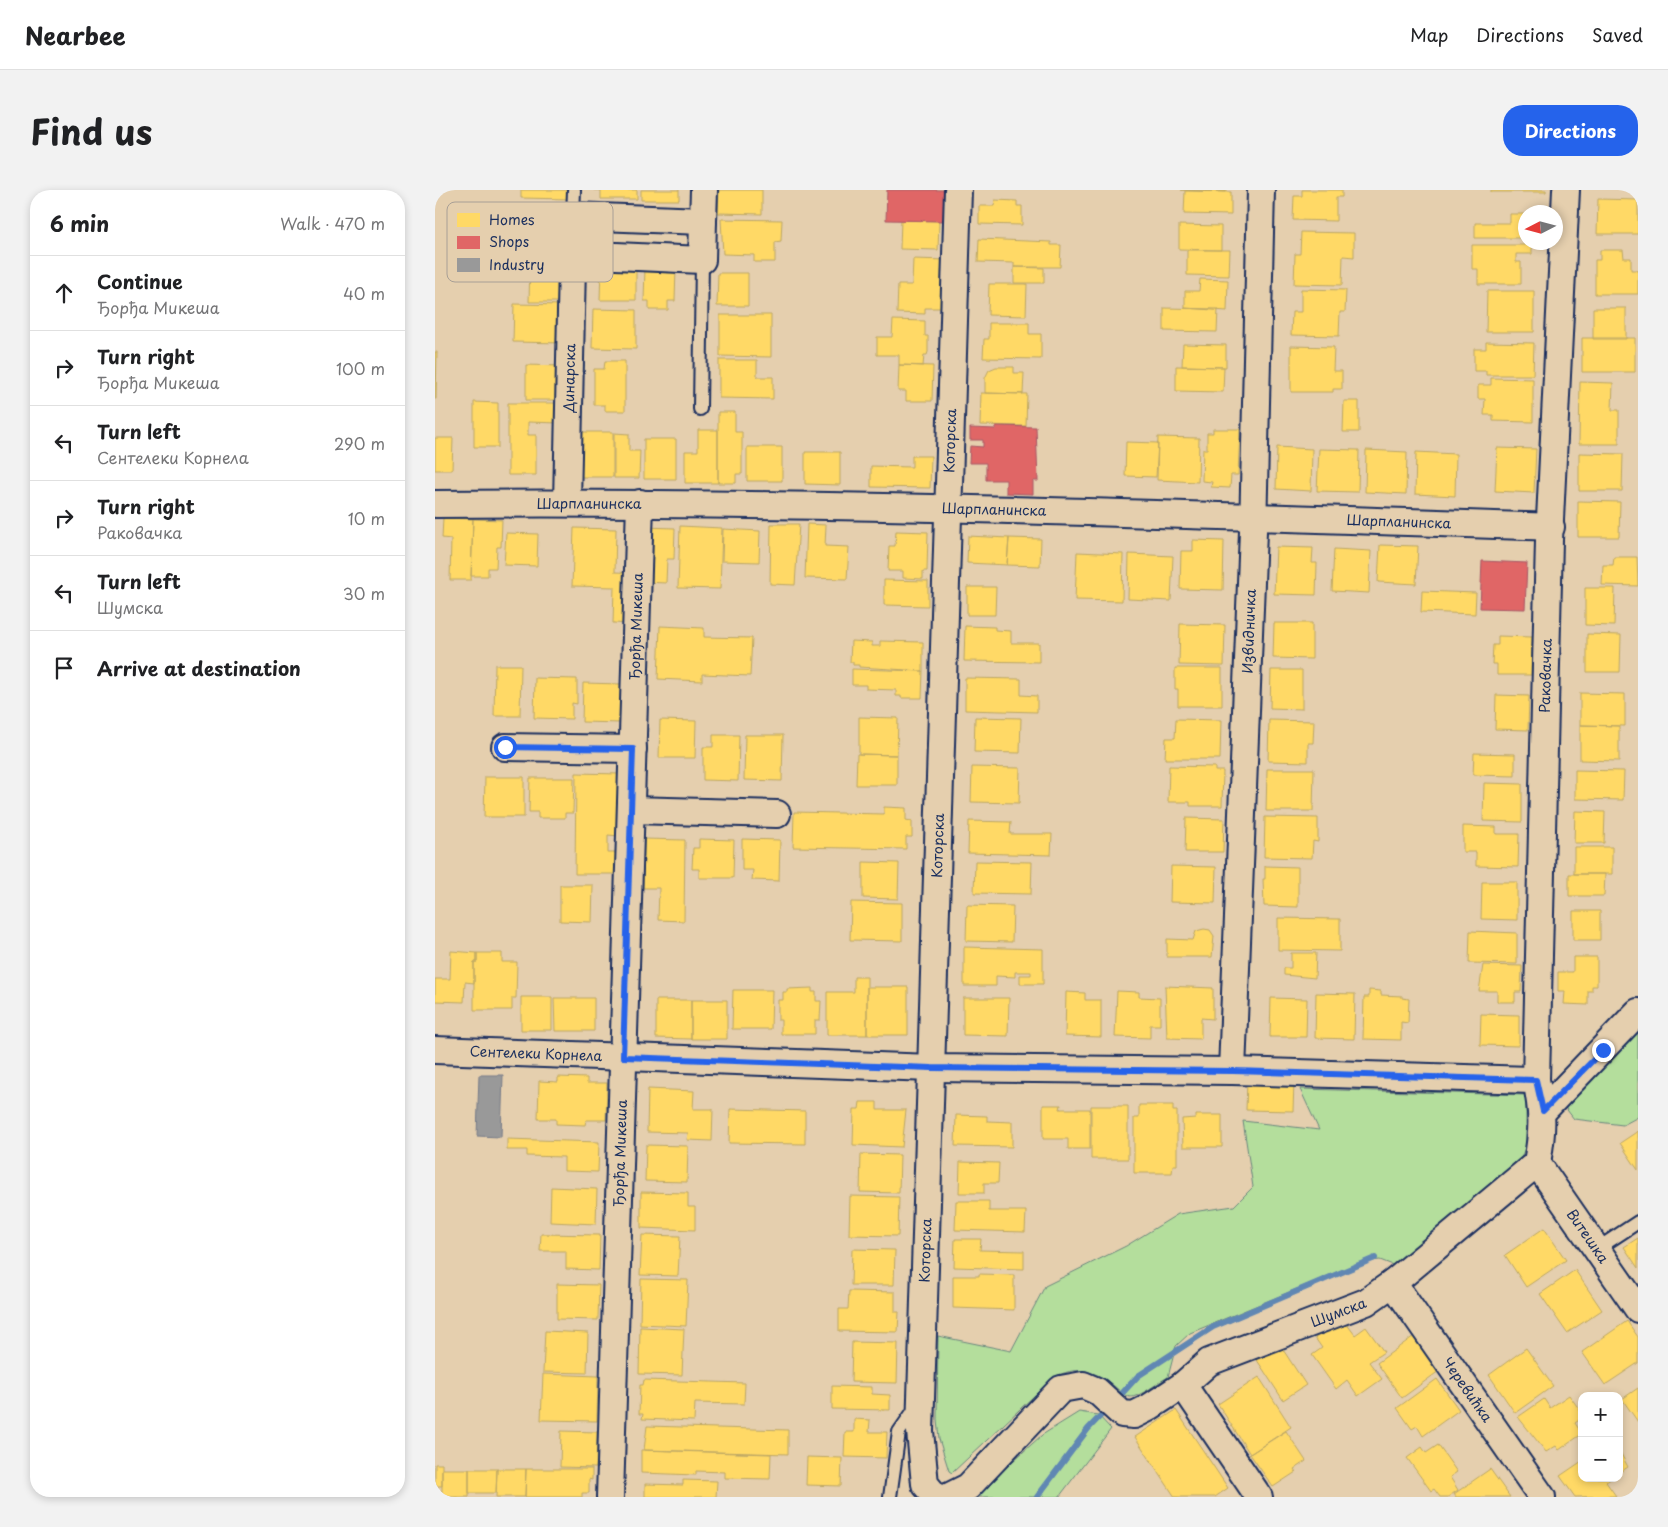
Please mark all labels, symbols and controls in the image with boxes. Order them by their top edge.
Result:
text: Nearbee [25,17,126,53]
text: Map [1410,21,1448,48]
text: Directions [1476,21,1564,48]
text: Saved [1592,21,1643,48]
text: Find us [30,104,152,157]
button: Directions [1503,105,1638,156]
legend [447,202,613,282]
north arrow [1518,205,1563,250]
text: 6 min [50,207,109,239]
text: Homes [489,209,535,230]
text: Walk · 470 m [280,211,385,235]
text: Shops [489,231,529,252]
text: Industry [489,254,544,275]
text: Continue [97,267,183,295]
icon: ahead [50,279,78,307]
text: 40 m [343,281,385,305]
text: Ђорђа Микеша [97,295,220,319]
text: Turn right [97,342,195,370]
street label: Динарска [558,343,580,414]
icon: right [50,354,78,382]
text: 100 m [336,356,385,380]
text: Ђорђа Микеша [97,370,220,394]
street label: Которска [938,408,961,473]
text: Turn left [97,417,181,445]
icon: left [50,429,78,457]
text: 290 m [334,431,385,455]
text: Сентелеки Корнела [97,445,249,469]
text: Turn right [97,492,195,520]
street label: Шарпланинска [537,493,642,514]
street label: Шарпланинска [941,497,1047,521]
icon: right [50,504,78,532]
text: 10 m [348,506,385,530]
street label: Шарпланинска [1346,509,1452,534]
text: Раковачка [97,520,182,544]
text: Turn left [97,567,181,595]
street label: Ђорђа Микеша [624,572,648,680]
icon: left [50,579,78,607]
text: 30 m [343,581,385,605]
street label: Извидничка [1236,588,1261,674]
text: Шумска [97,595,163,619]
street label: Раковачка [1534,638,1557,713]
icon: arrive [50,654,78,682]
text: Arrive at destination [97,654,301,682]
route start [494,736,517,759]
street label: Которска [926,813,949,878]
route end [1592,1039,1615,1062]
street label: Сентелеки Корнела [469,1040,603,1066]
street label: Ђорђа Микеша [608,1099,632,1207]
street label: Витешка [1562,1205,1614,1267]
street label: Которска [914,1218,937,1283]
street label: Шумска [1308,1292,1369,1332]
street label: Черевићка [1438,1353,1498,1427]
map controls [1578,1392,1623,1482]
button: + [1578,1392,1623,1437]
button: − [1578,1437,1623,1482]

